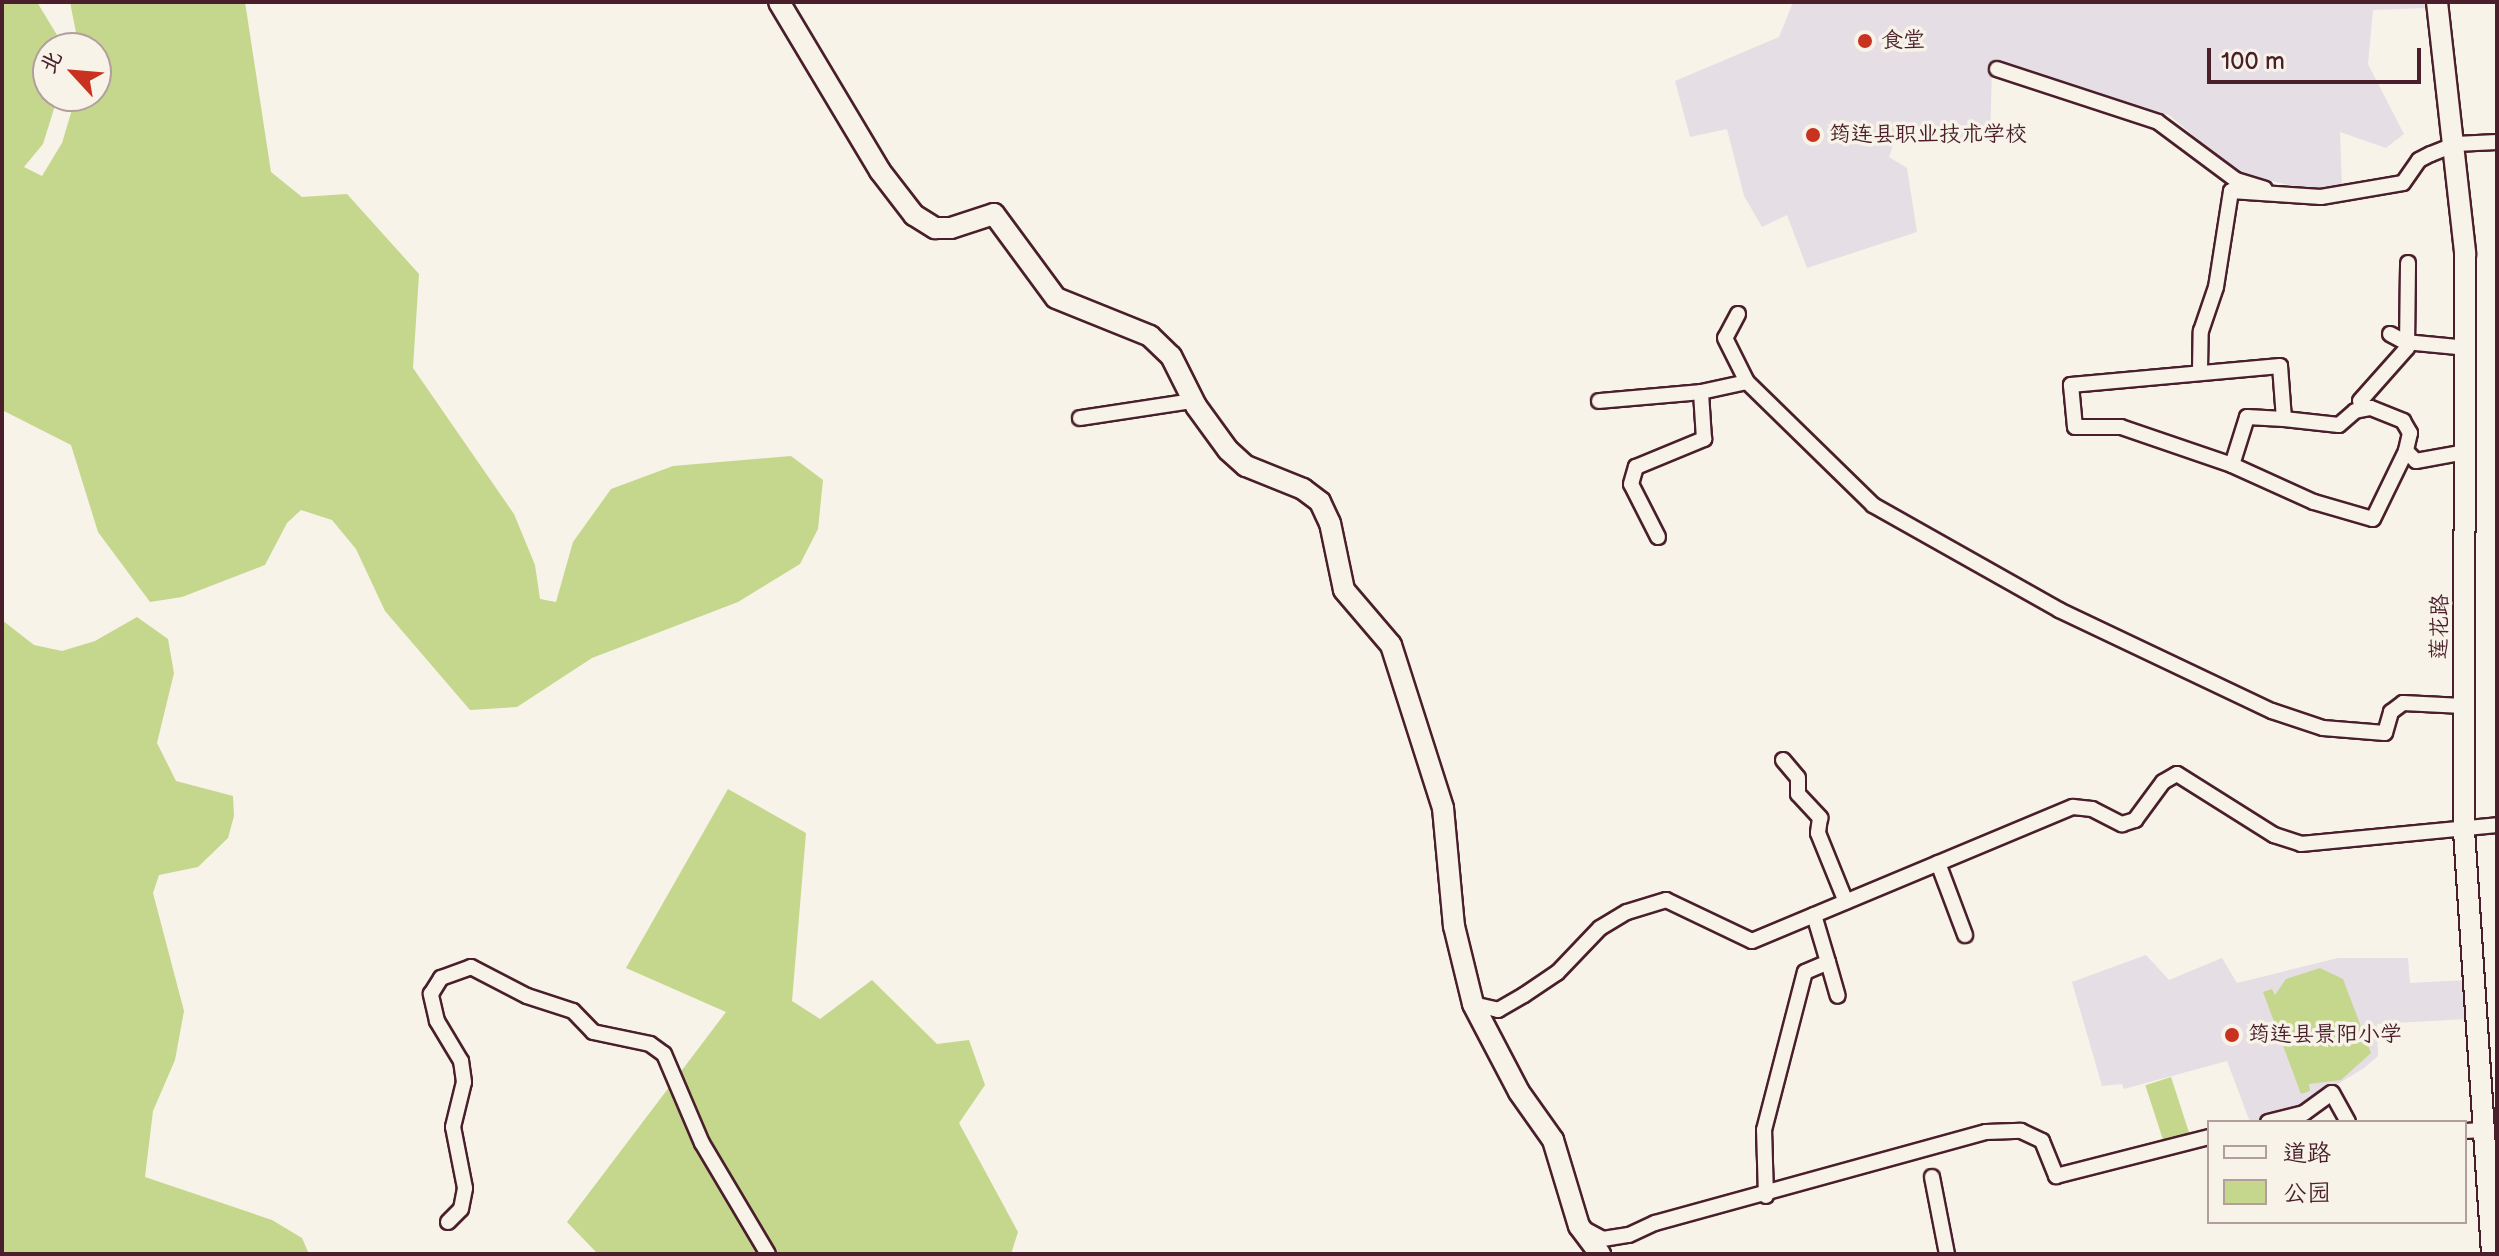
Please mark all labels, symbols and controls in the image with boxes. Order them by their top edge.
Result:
place label: 食堂 [1881,28,1925,54]
north arrow [32,32,112,112]
marker: 食堂 [1856,32,1874,50]
scale bar [2211,32,2425,82]
text: 北 [35,46,69,78]
text: 100 m [2221,47,2285,76]
place label: 筠连县职业技术学校 [1829,122,2027,148]
marker: 筠连县职业技术学校 [1804,126,1822,144]
street label: 莲花路 [2426,594,2454,660]
place label: 筠连县景阳小学 [2248,1022,2402,1048]
marker: 筠连县景阳小学 [2223,1026,2241,1044]
legend [2207,1120,2467,1224]
text: 道路 [2283,1139,2331,1168]
text: 公园 [2283,1179,2331,1208]

